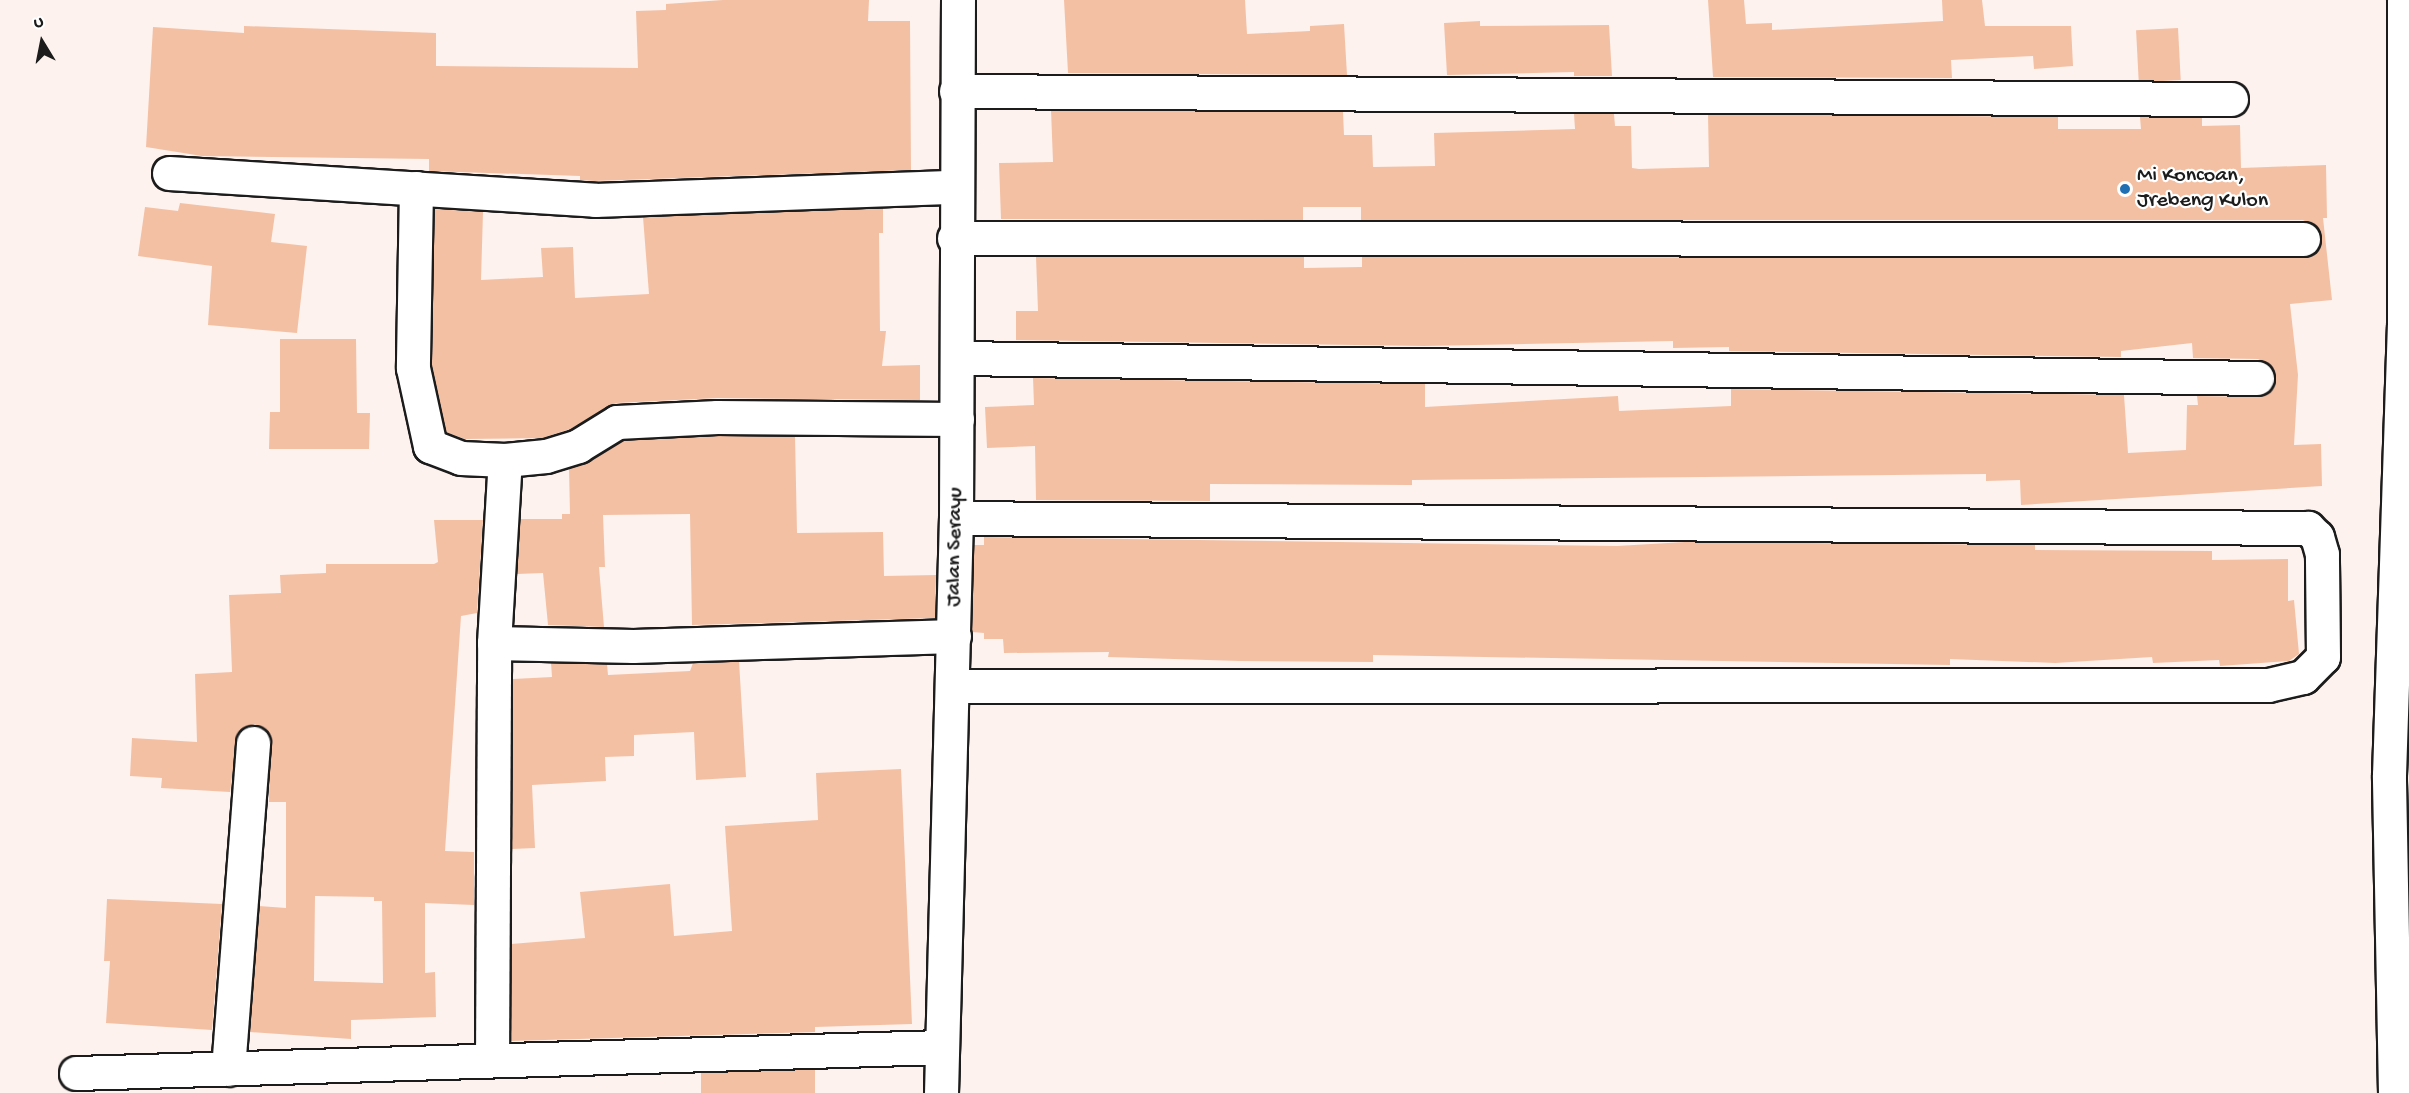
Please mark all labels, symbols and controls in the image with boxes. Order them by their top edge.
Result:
north arrow [12,12,72,72]
text: U [33,14,45,34]
place label: Mi Koncoan, Jrebeng Kulon [2137,163,2268,214]
marker: Mi Koncoan, Jrebeng Kulon [2118,182,2132,196]
street label: Jalan Serayu [942,487,970,607]

